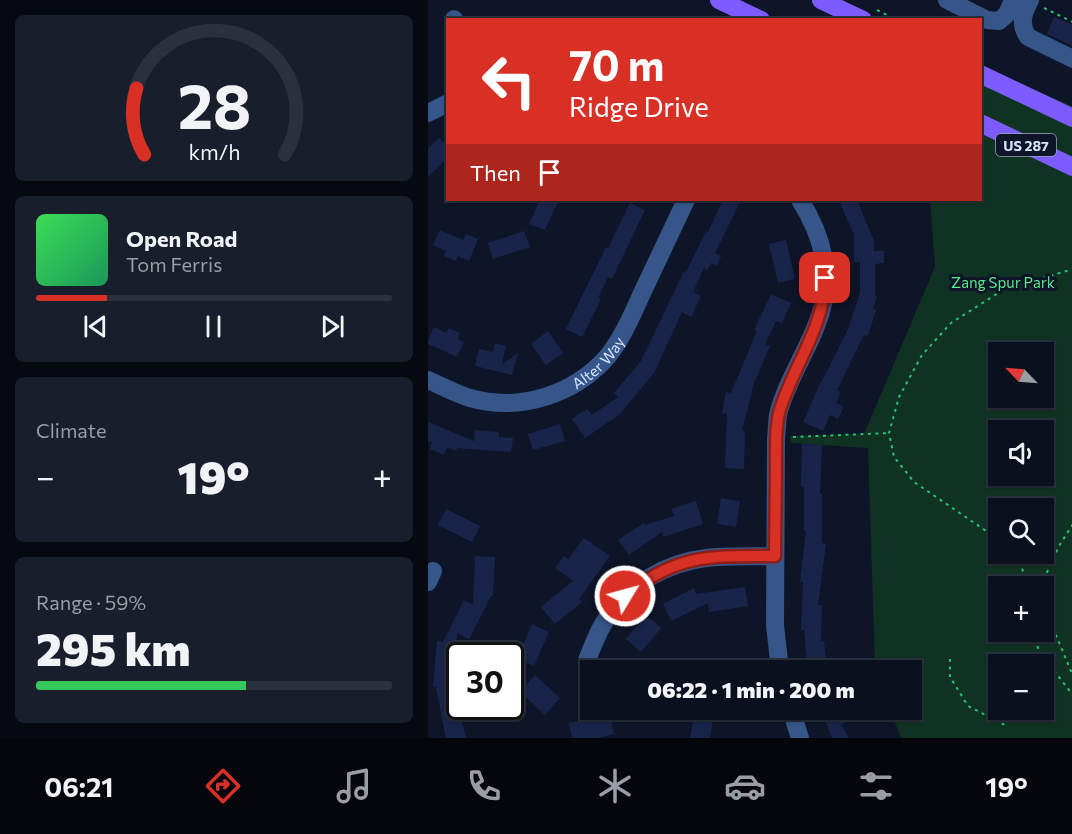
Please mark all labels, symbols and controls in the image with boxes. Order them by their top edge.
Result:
text: 70 m [569,38,664,90]
icon: left [470,42,548,120]
text: 28 [177,66,251,142]
text: Ridge Drive [569,90,709,123]
road number: US 287 [996,134,1056,156]
text: km/h [188,138,240,164]
icon: arrive [533,156,566,189]
text: Then [470,159,521,186]
text: Open Road [126,225,237,252]
text: Tom Ferris [126,252,222,276]
pin [799,252,850,303]
icon: arrive [808,261,841,294]
park label: Zang Spur Park [951,273,1055,291]
icon: previous [79,310,112,343]
icon: pause [197,310,230,343]
icon: next [316,310,349,343]
street label: Alter Way [568,333,628,392]
north arrow [988,342,1054,408]
map controls [988,342,1054,720]
text: Climate [36,418,106,442]
button: sound [988,420,1054,486]
text: 19° [178,448,250,503]
text: − [36,455,55,496]
text: + [373,455,392,496]
button: search [988,498,1054,564]
position arrow [593,564,657,628]
button: + [988,576,1054,642]
text: Range · 59% [36,590,146,614]
text: 295 km [36,620,191,675]
speed limit sign: 30 [446,642,524,720]
button: − [988,654,1054,720]
text: 06:22 · 1 min · 200 m [647,676,855,703]
icon: directions [202,765,244,807]
icon: music [333,765,375,807]
icon: phone [463,765,505,807]
icon: climate [594,765,636,807]
icon: car [724,765,766,807]
icon: filters [855,765,897,807]
text: 06:21 [44,770,114,803]
text: 19° [985,770,1028,803]

